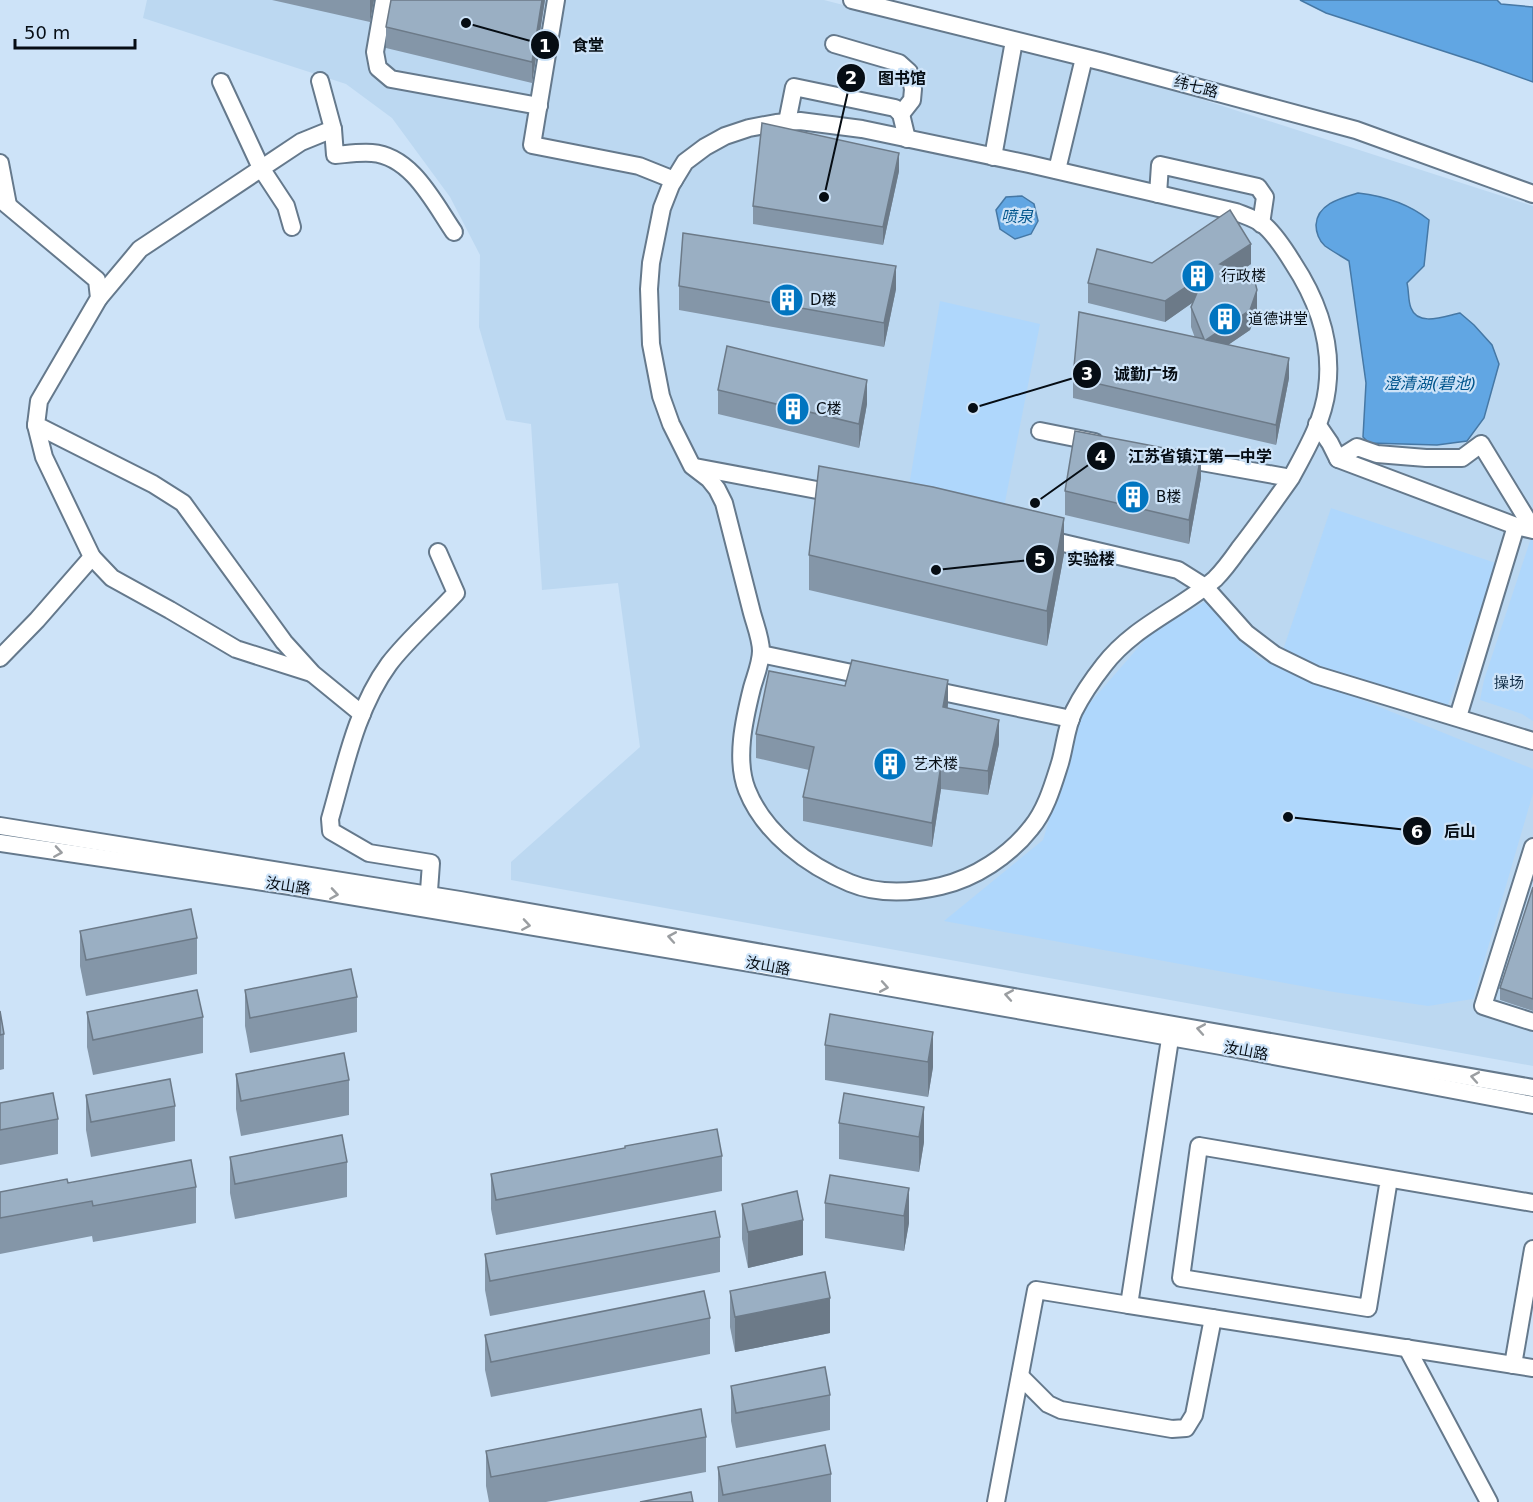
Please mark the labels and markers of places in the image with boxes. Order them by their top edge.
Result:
callout: 食堂 [530,28,616,62]
callout: 图书馆 [836,61,938,95]
building icon: 行政楼 [1180,258,1216,294]
place label: 行政楼 [1221,267,1266,285]
building icon: D楼 [769,282,805,318]
place label: D楼 [810,291,837,309]
building icon: 道德讲堂 [1207,301,1243,337]
place label: 道德讲堂 [1248,310,1308,328]
callout: 诚勤广场 [1072,357,1190,391]
building icon: C楼 [775,391,811,427]
place label: C楼 [816,400,841,418]
callout: 江苏省镇江第一中学 [1086,439,1284,473]
building icon: B楼 [1115,479,1151,515]
place label: B楼 [1156,488,1181,506]
callout: 实验楼 [1025,542,1127,576]
building icon: 艺术楼 [872,746,908,782]
place label: 艺术楼 [913,755,958,773]
callout: 后山 [1402,814,1488,848]

